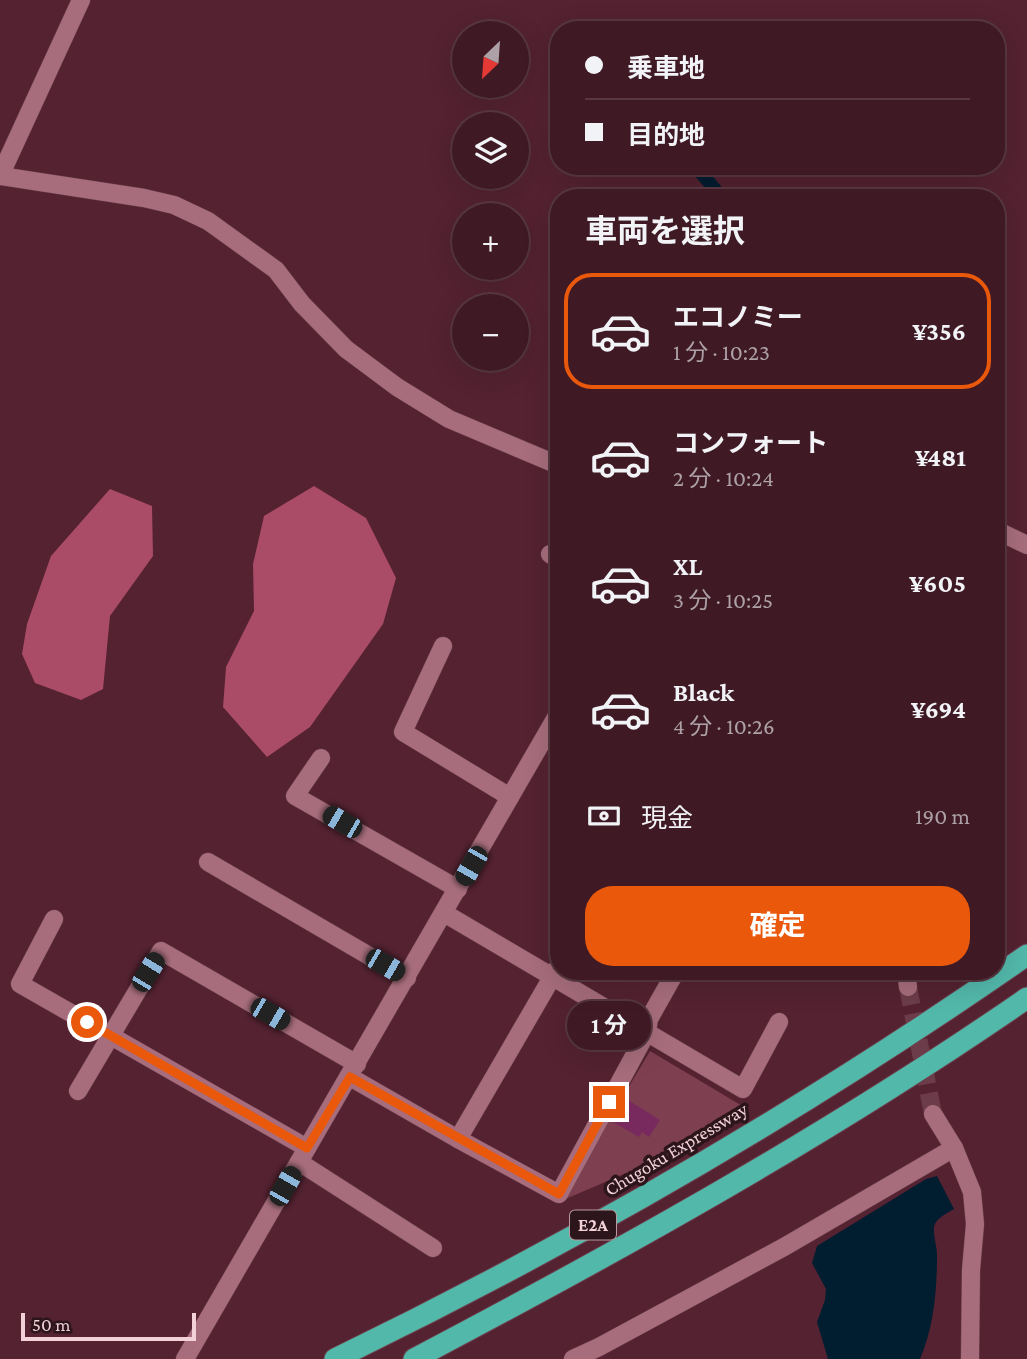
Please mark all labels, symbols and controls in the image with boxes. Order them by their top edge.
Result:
north arrow [452,21,528,98]
map controls [452,21,529,371]
text: 乗車地 [627,54,705,83]
button: layers [452,112,529,189]
text: 目的地 [627,121,705,150]
button: + [452,203,529,280]
text: 車両を選択 [585,213,745,249]
button: − [452,294,529,371]
icon: car [589,300,652,363]
text: エコノミー [673,303,803,332]
text: ¥356 [912,317,966,346]
text: 1 分 · 10:23 [673,339,770,365]
icon: car [589,426,652,489]
text: コンフォート [673,429,828,458]
text: ¥481 [915,443,966,472]
text: 2 分 · 10:24 [673,465,774,491]
icon: car [589,552,652,615]
text: XL [673,552,702,581]
text: ¥605 [909,569,966,598]
text: 3 分 · 10:25 [673,587,773,613]
icon: car [589,678,652,741]
text: Black [673,678,734,707]
text: ¥694 [911,695,966,724]
text: 4 分 · 10:26 [673,713,775,739]
icon: cash [585,797,623,835]
car [319,802,366,842]
text: 190 m [915,803,970,829]
text: 現金 [641,804,693,833]
car [452,843,491,889]
button: 確定 [585,886,970,966]
car [362,945,409,985]
car [129,949,168,995]
car [247,994,294,1034]
callout: 1 分 [567,1000,651,1050]
route start [71,1006,103,1038]
text: 1 分 [591,1012,627,1038]
route end [593,1086,625,1118]
street label: Chugoku Expressway [601,1098,751,1200]
car [266,1163,305,1209]
road number: E2A [570,1210,616,1240]
scale bar [21,1310,196,1342]
text: 50 m [32,1314,71,1335]

